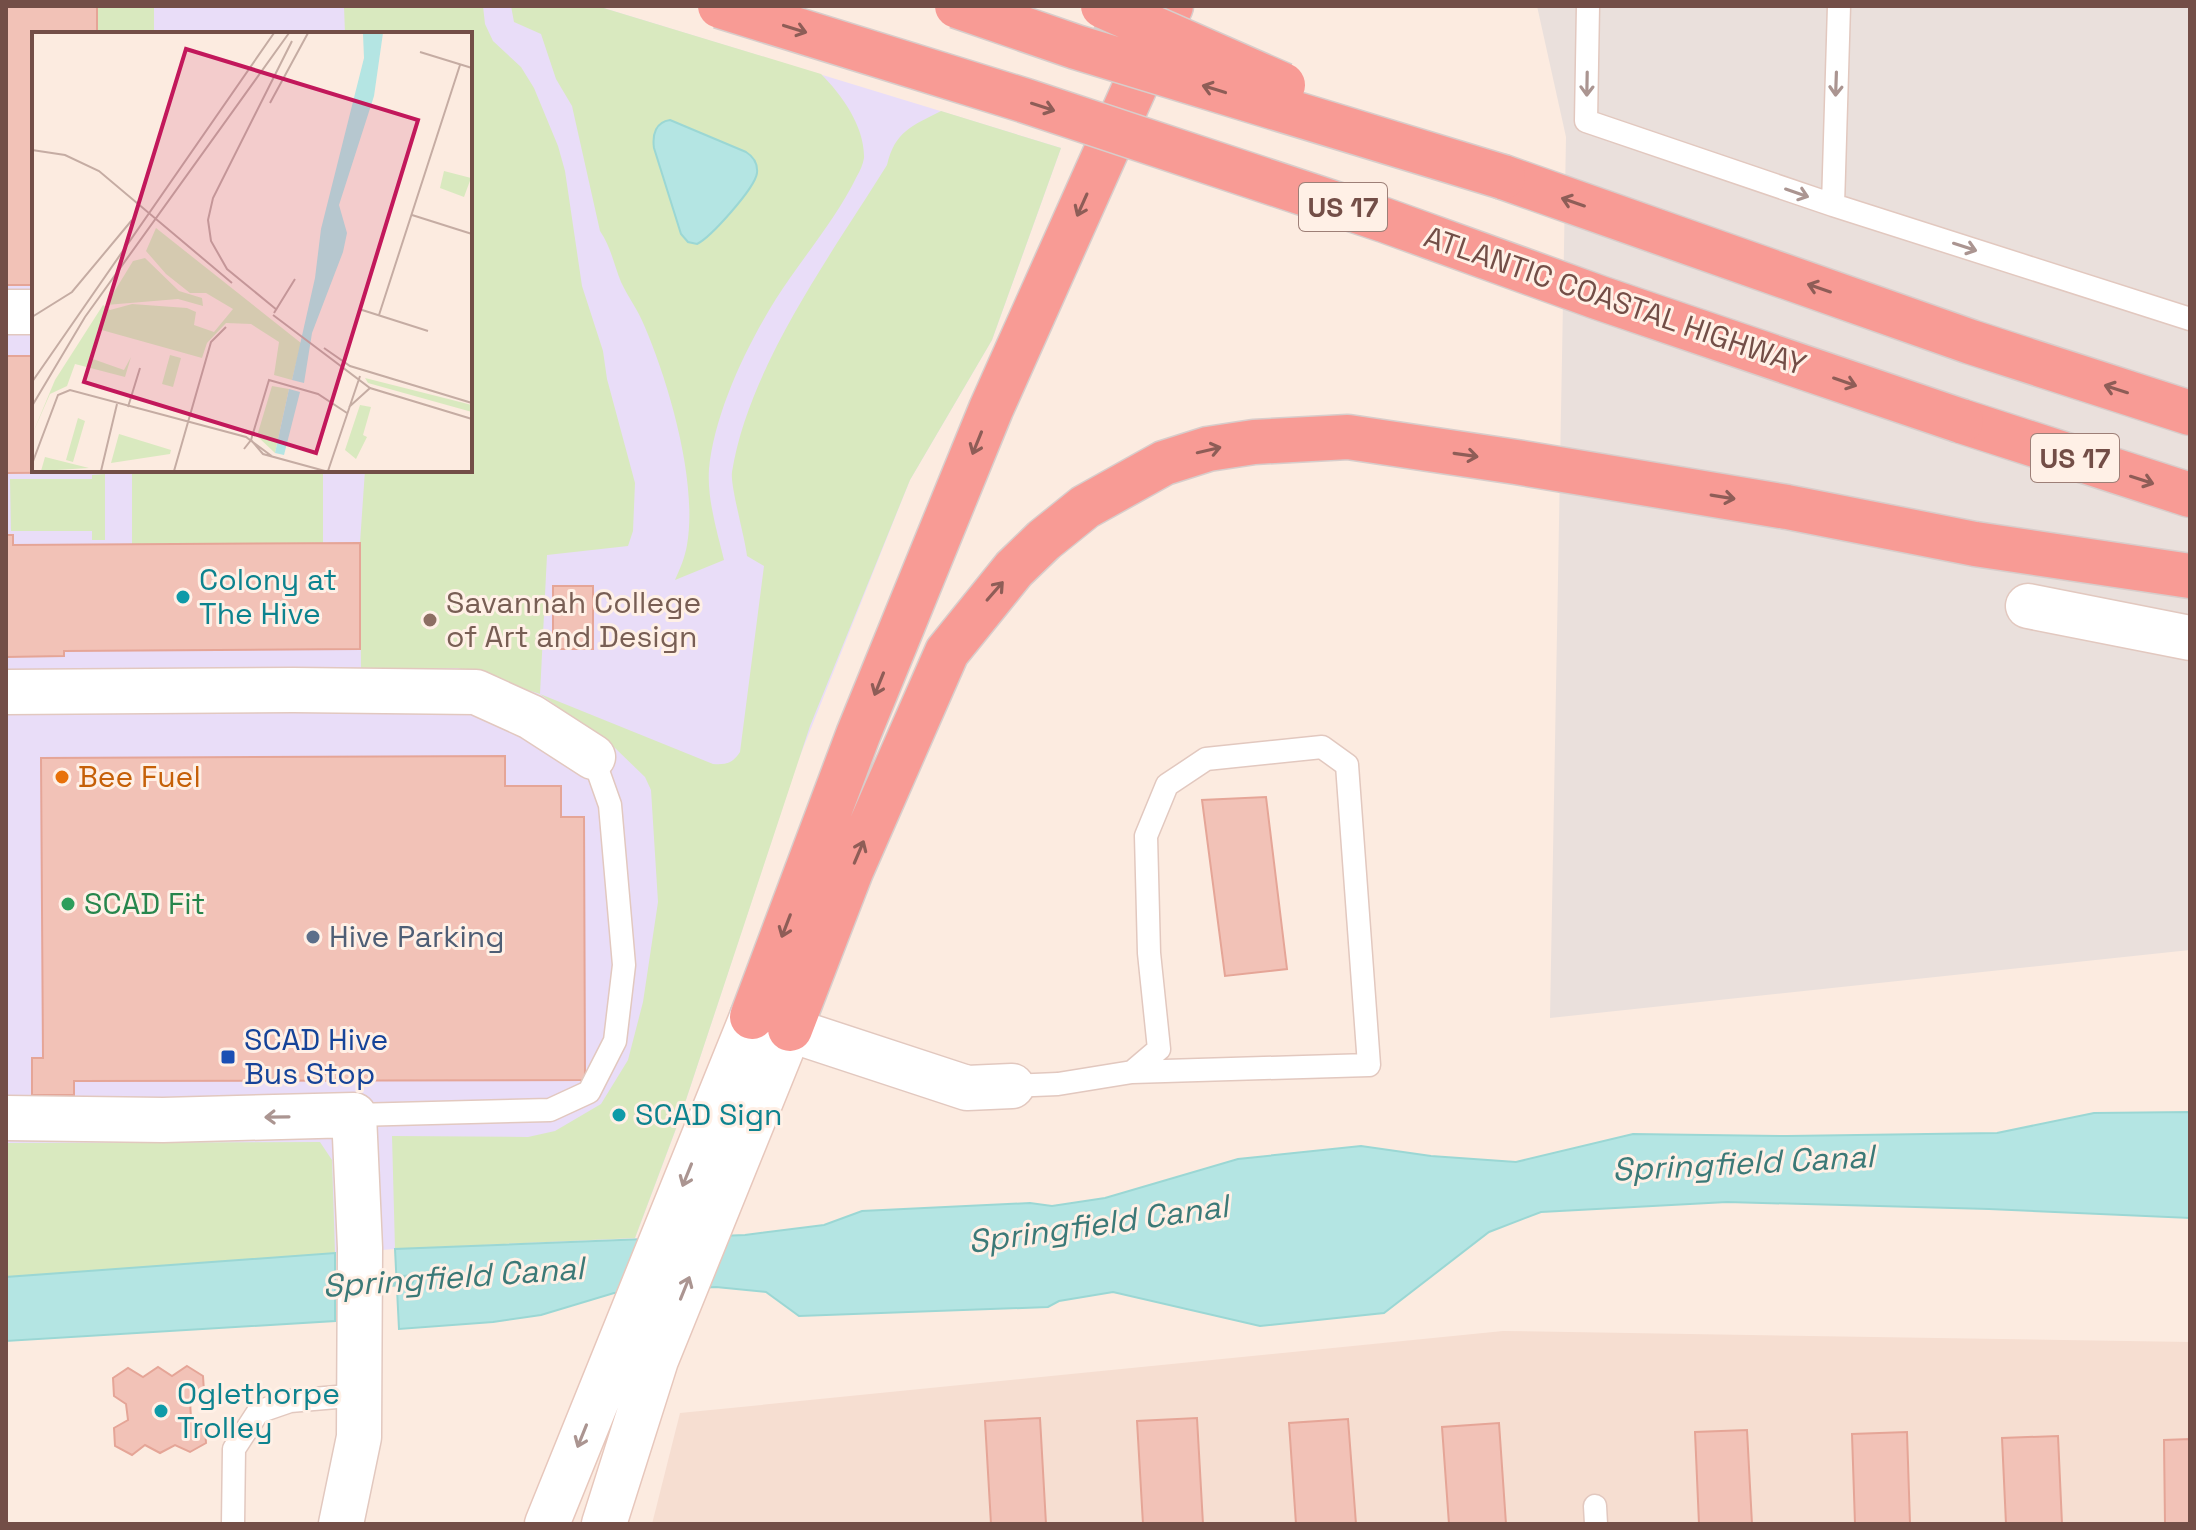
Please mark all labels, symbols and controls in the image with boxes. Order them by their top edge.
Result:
one-way arrow [782,23,807,38]
inset map [32,32,472,472]
one-way arrow [1579,70,1594,97]
one-way arrow [1829,70,1844,97]
one-way arrow [1201,81,1227,96]
one-way arrow [1030,100,1055,115]
road number: US 17 [1299,183,1387,231]
one-way arrow [1785,186,1810,201]
one-way arrow [1074,193,1089,217]
one-way arrow [1562,194,1586,208]
street label: ATLANTIC COASTAL HIGHWAY [1419,217,1811,384]
one-way arrow [1952,240,1978,255]
one-way arrow [1806,280,1831,295]
one-way arrow [1832,375,1857,390]
one-way arrow [2104,381,2129,395]
one-way arrow [969,430,984,455]
road number: US 17 [2031,434,2119,482]
one-way arrow [1195,442,1221,457]
one-way arrow [1453,448,1479,463]
one-way arrow [2129,473,2154,488]
one-way arrow [1710,490,1735,505]
place label: Colony at The Hive [199,560,337,633]
one-way arrow [986,581,1004,601]
place label: Savannah College of Art and Design [446,583,701,656]
marker: Colony at The Hive [174,588,192,606]
marker: Savannah College of Art and Design [421,611,439,629]
one-way arrow [870,671,885,696]
place label: Bee Fuel [78,757,201,796]
marker: Bee Fuel [53,768,71,786]
one-way arrow [852,841,867,865]
place label: SCAD Fit [84,884,205,923]
marker: SCAD Fit [59,895,77,913]
one-way arrow [778,914,792,938]
place label: Hive Parking [329,917,504,956]
marker: Hive Parking [304,928,322,946]
place label: SCAD Hive Bus Stop [244,1020,388,1093]
marker: SCAD Hive Bus Stop [219,1048,237,1066]
place label: SCAD Sign [635,1095,782,1134]
marker: SCAD Sign [610,1106,628,1124]
one-way arrow [264,1109,291,1125]
water label: Springfield Canal [1611,1136,1878,1190]
one-way arrow [679,1162,694,1187]
water label: Springfield Canal [966,1186,1234,1262]
water label: Springfield Canal [321,1248,588,1306]
one-way arrow [679,1276,694,1301]
place label: Oglethorpe Trolley [177,1374,340,1447]
marker: Oglethorpe Trolley [152,1402,170,1420]
one-way arrow [574,1423,589,1448]

